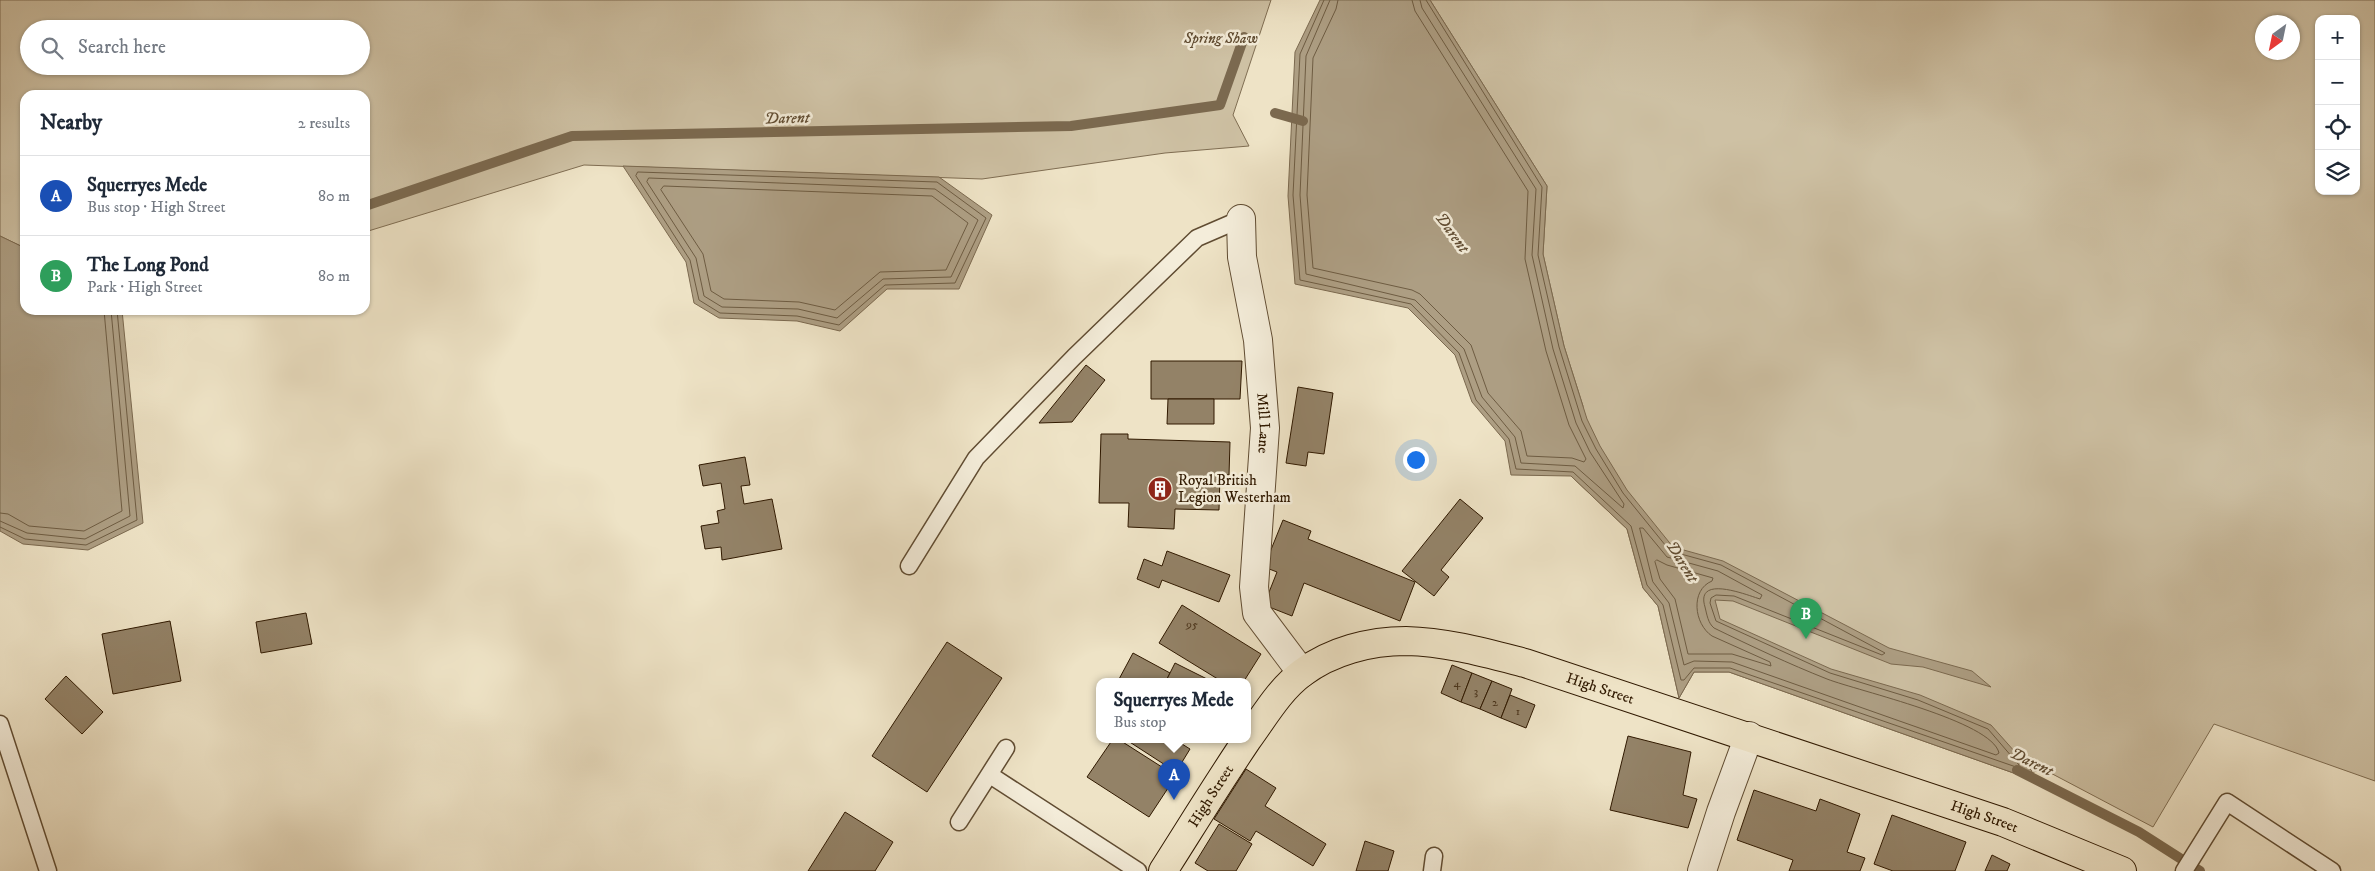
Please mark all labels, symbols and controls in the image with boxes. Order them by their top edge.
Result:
north arrow [2255,15,2300,60]
map controls [2315,15,2360,195]
button: + [2315,15,2360,60]
search box [20,20,370,75]
park label: Spring Shaw [1183,29,1258,48]
icon: search [38,34,66,62]
text: Search here [78,36,166,59]
button: − [2315,60,2360,105]
button: locate [2315,105,2360,150]
water label: Darent [764,108,811,128]
text: Nearby [40,110,102,136]
text: 2 results [298,113,350,133]
button: layers [2315,150,2360,195]
text: Squerryes Mede [87,174,207,197]
text: A [51,186,61,206]
text: 80 m [318,186,350,206]
text: Bus stop · High Street [87,197,226,217]
water label: Darent [1431,208,1474,258]
text: The Long Pond [87,254,209,277]
text: B [51,266,61,286]
text: 80 m [318,266,350,286]
text: Park · High Street [87,277,203,297]
street label: Mill Lane [1252,392,1274,454]
your location [1403,447,1429,473]
place label: Royal British Legion Westerham [1178,471,1291,507]
building icon: Royal British Legion Westerham [1147,476,1173,502]
water label: Darent [1662,537,1703,587]
pin: B [1790,598,1822,639]
house number: 95 [1185,617,1198,632]
street label: High Street [1564,668,1637,709]
house number: 4 [1454,676,1462,691]
popup [1096,678,1251,743]
house number: 3 [1474,684,1478,699]
text: Squerryes Mede [1113,689,1234,712]
house number: 2 [1492,695,1498,710]
house number: 1 [1516,704,1520,719]
text: Bus stop [1113,712,1166,732]
water label: Darent [2007,743,2057,781]
pin: A [1158,759,1190,800]
street label: High Street [1184,761,1238,831]
street label: High Street [1948,796,2021,837]

